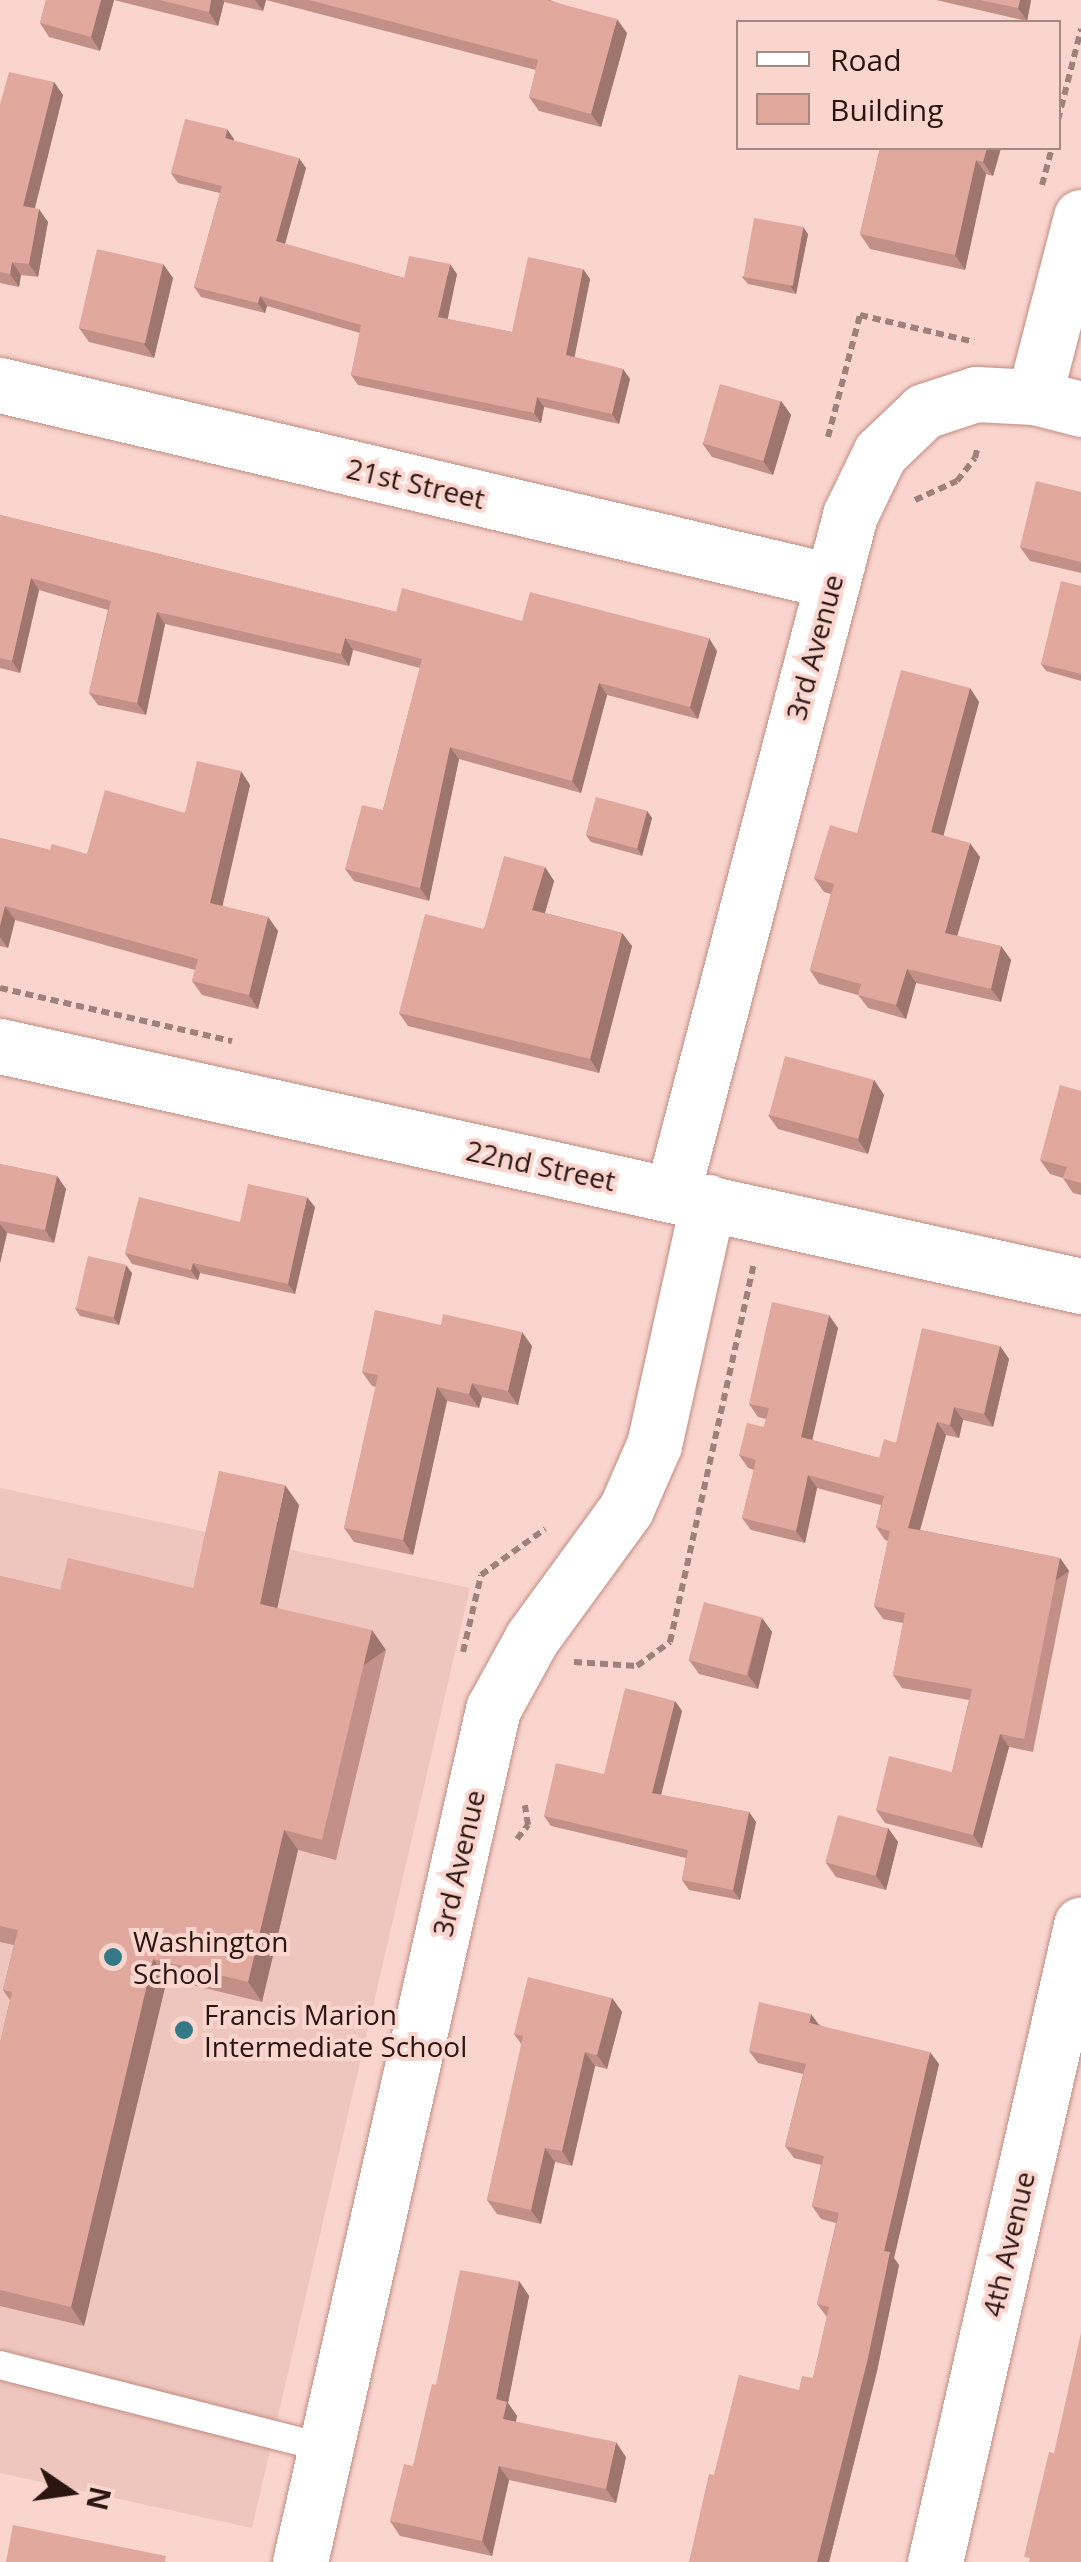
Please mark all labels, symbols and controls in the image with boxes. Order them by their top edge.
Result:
legend [736,20,1061,150]
text: Road [830,39,902,80]
text: Building [830,89,944,130]
street label: 21st Street [344,451,488,515]
street label: 3rd Avenue [778,571,850,723]
street label: 22nd Street [463,1133,619,1197]
street label: 3rd Avenue [425,1786,491,1940]
place label: Washington School [133,1924,288,1990]
marker: Washington School [102,1946,124,1968]
place label: Francis Marion Intermediate School [204,1997,467,2063]
marker: Francis Marion Intermediate School [173,2019,195,2041]
street label: 4th Avenue [975,2168,1041,2320]
north arrow [20,2442,120,2542]
text: N [78,2483,120,2514]

